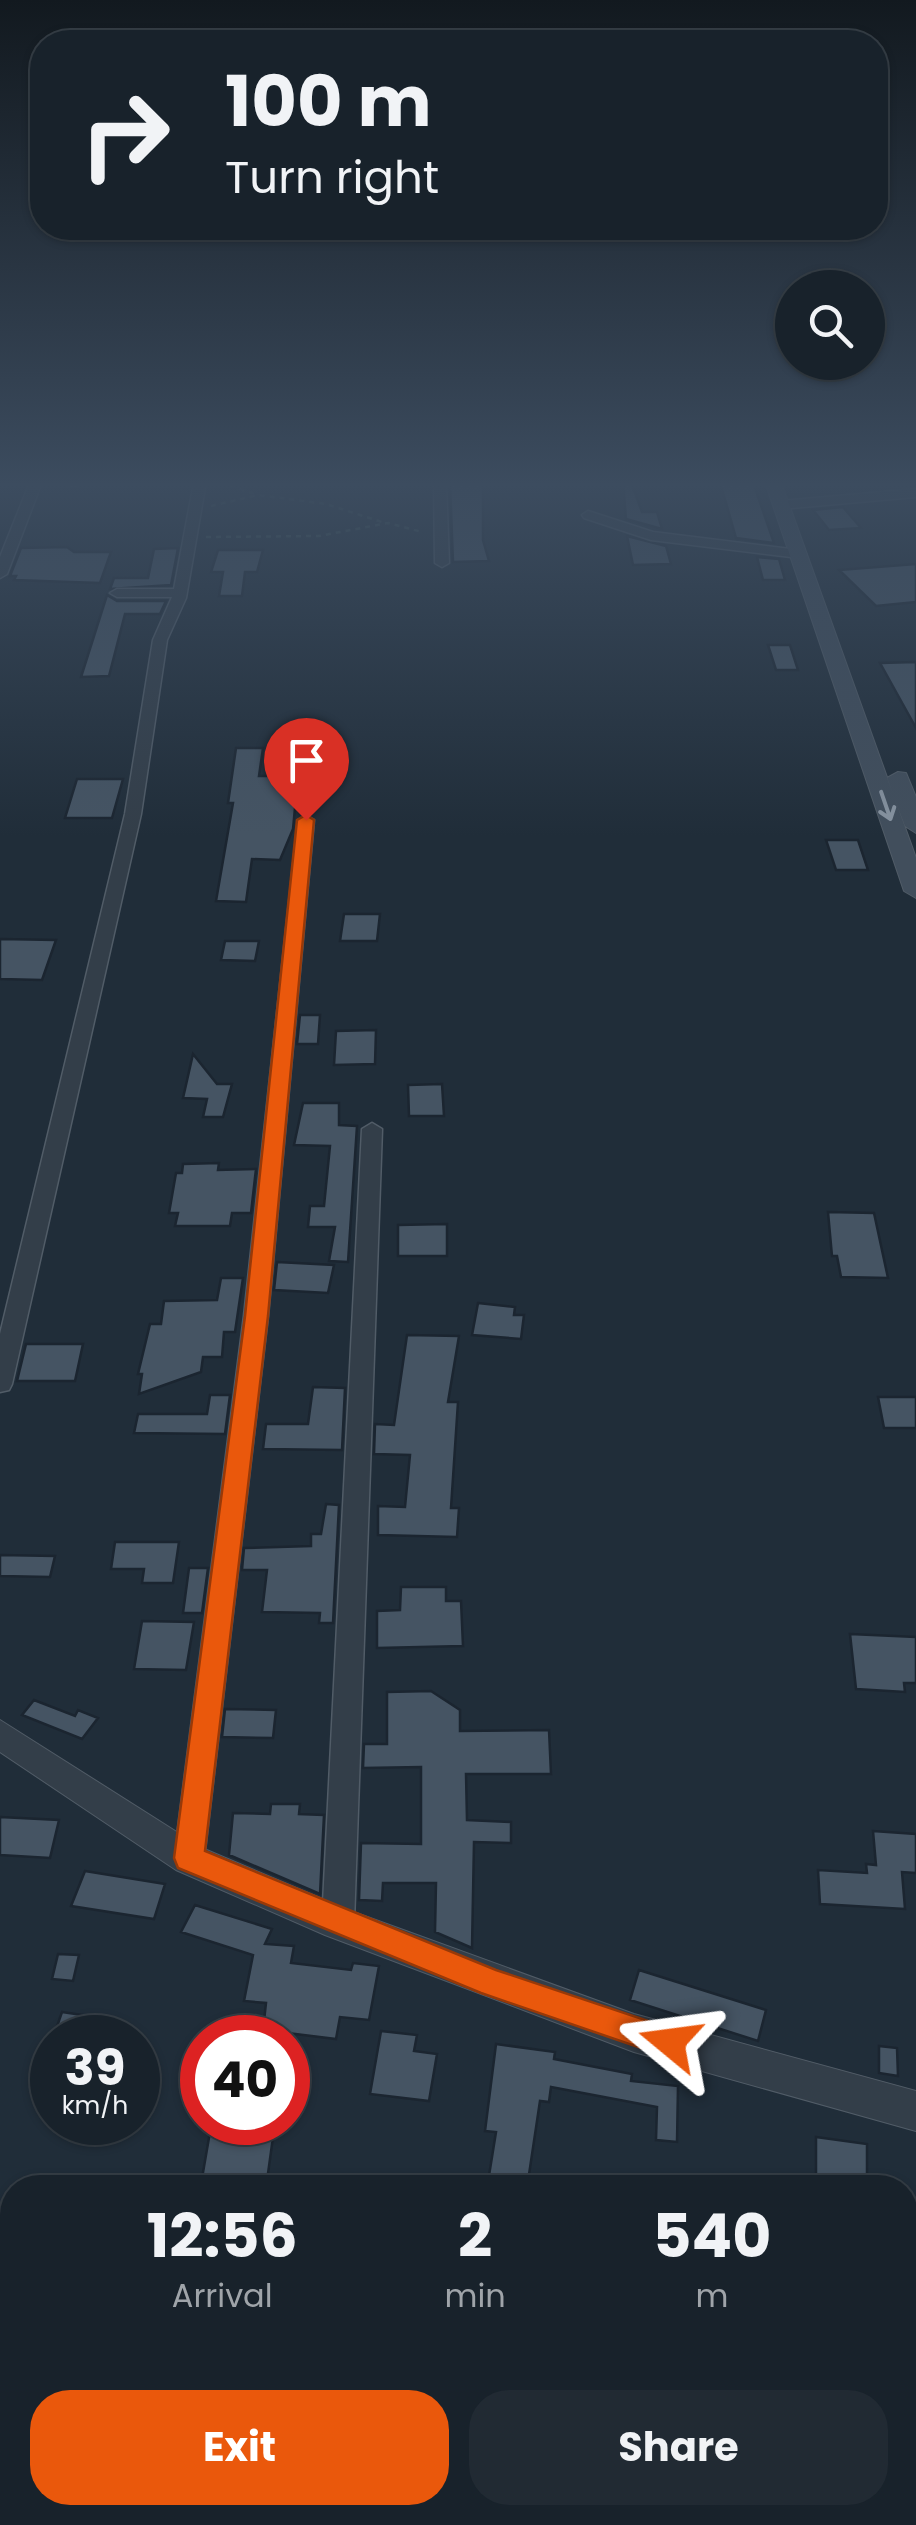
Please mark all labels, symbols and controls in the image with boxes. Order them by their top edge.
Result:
text: 100 m [225,52,432,151]
icon: right [60,70,190,200]
text: Turn right [225,146,439,209]
map controls [775,270,885,380]
button: search [775,270,885,380]
pin [264,718,349,821]
icon: arrive [279,733,334,788]
one-way arrow [879,789,897,821]
position arrow [618,1990,722,2094]
speed limit sign: 40 [180,2015,310,2145]
text: 39 [65,2032,126,2103]
text: km/h [62,2088,128,2123]
text: 12:56 [147,2194,298,2278]
text: 2 [458,2194,492,2278]
text: 540 [653,2194,771,2278]
text: Arrival [172,2273,273,2318]
text: min [445,2273,506,2318]
text: m [695,2273,728,2318]
button: Exit [30,2390,449,2505]
button: Share [469,2390,888,2505]

